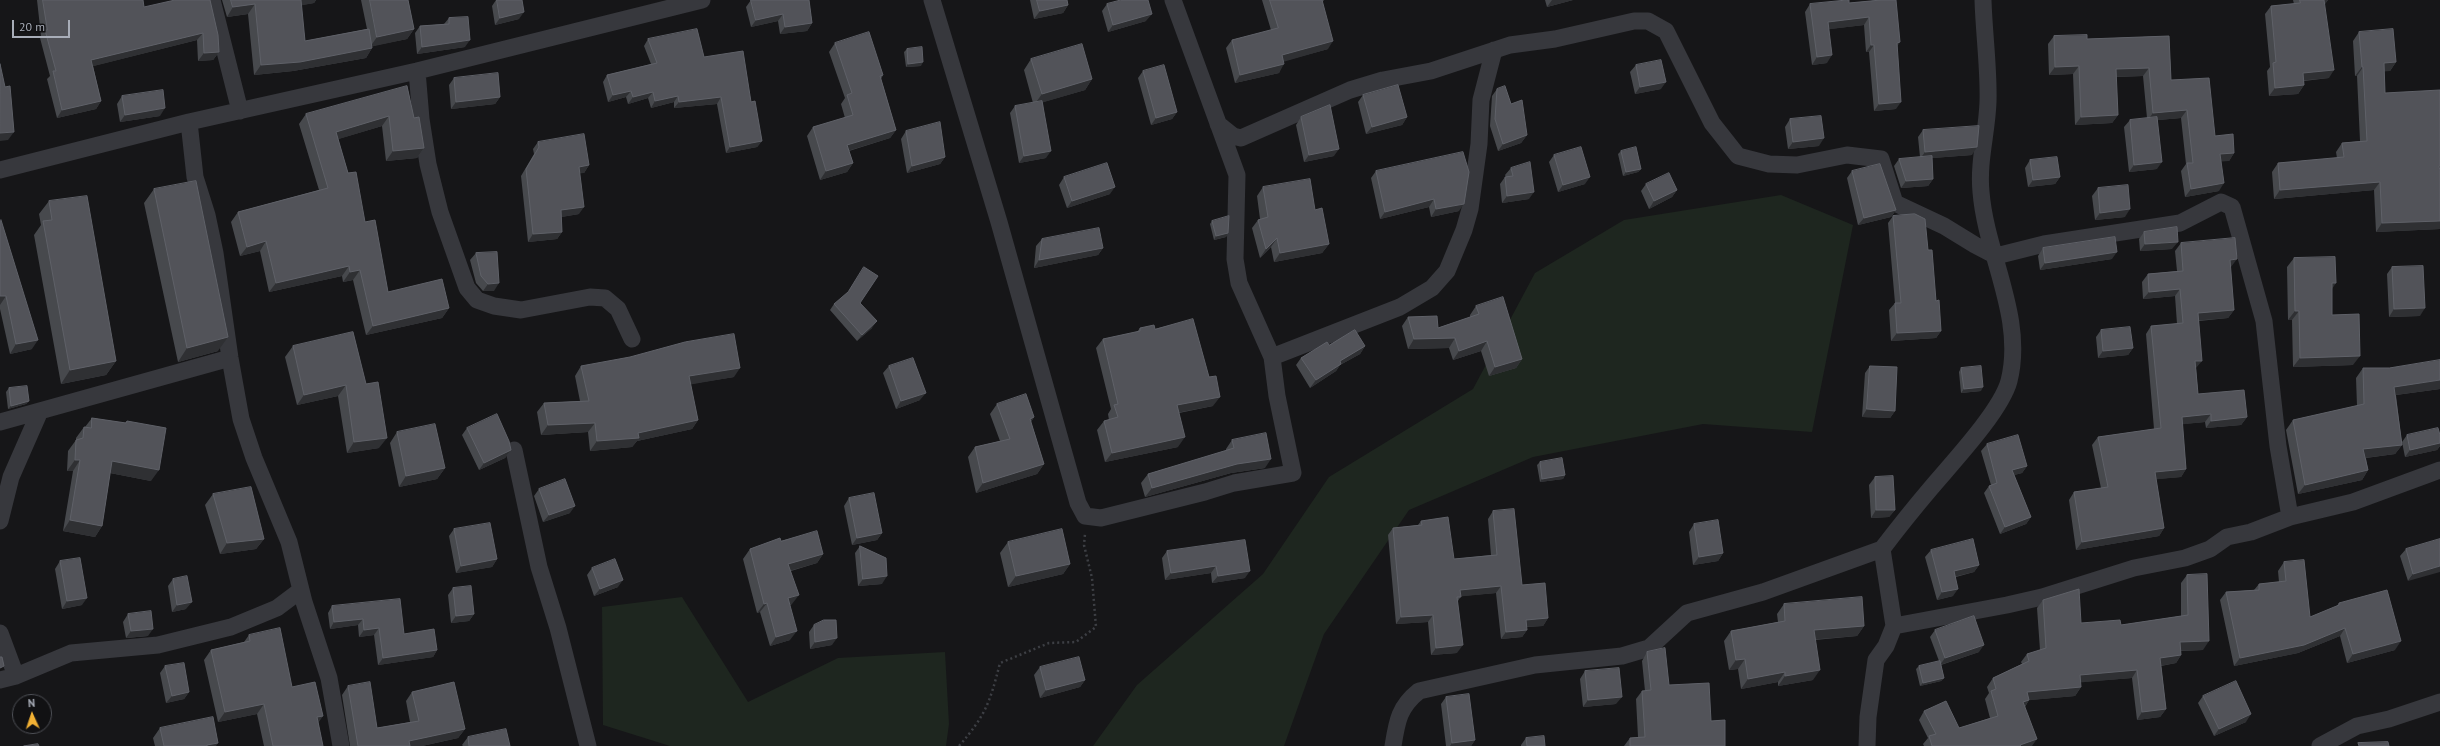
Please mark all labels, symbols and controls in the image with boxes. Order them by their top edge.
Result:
scale bar [14,12,72,38]
text: 20 m [19,19,45,34]
north arrow [12,694,52,734]
text: N [27,696,35,710]

